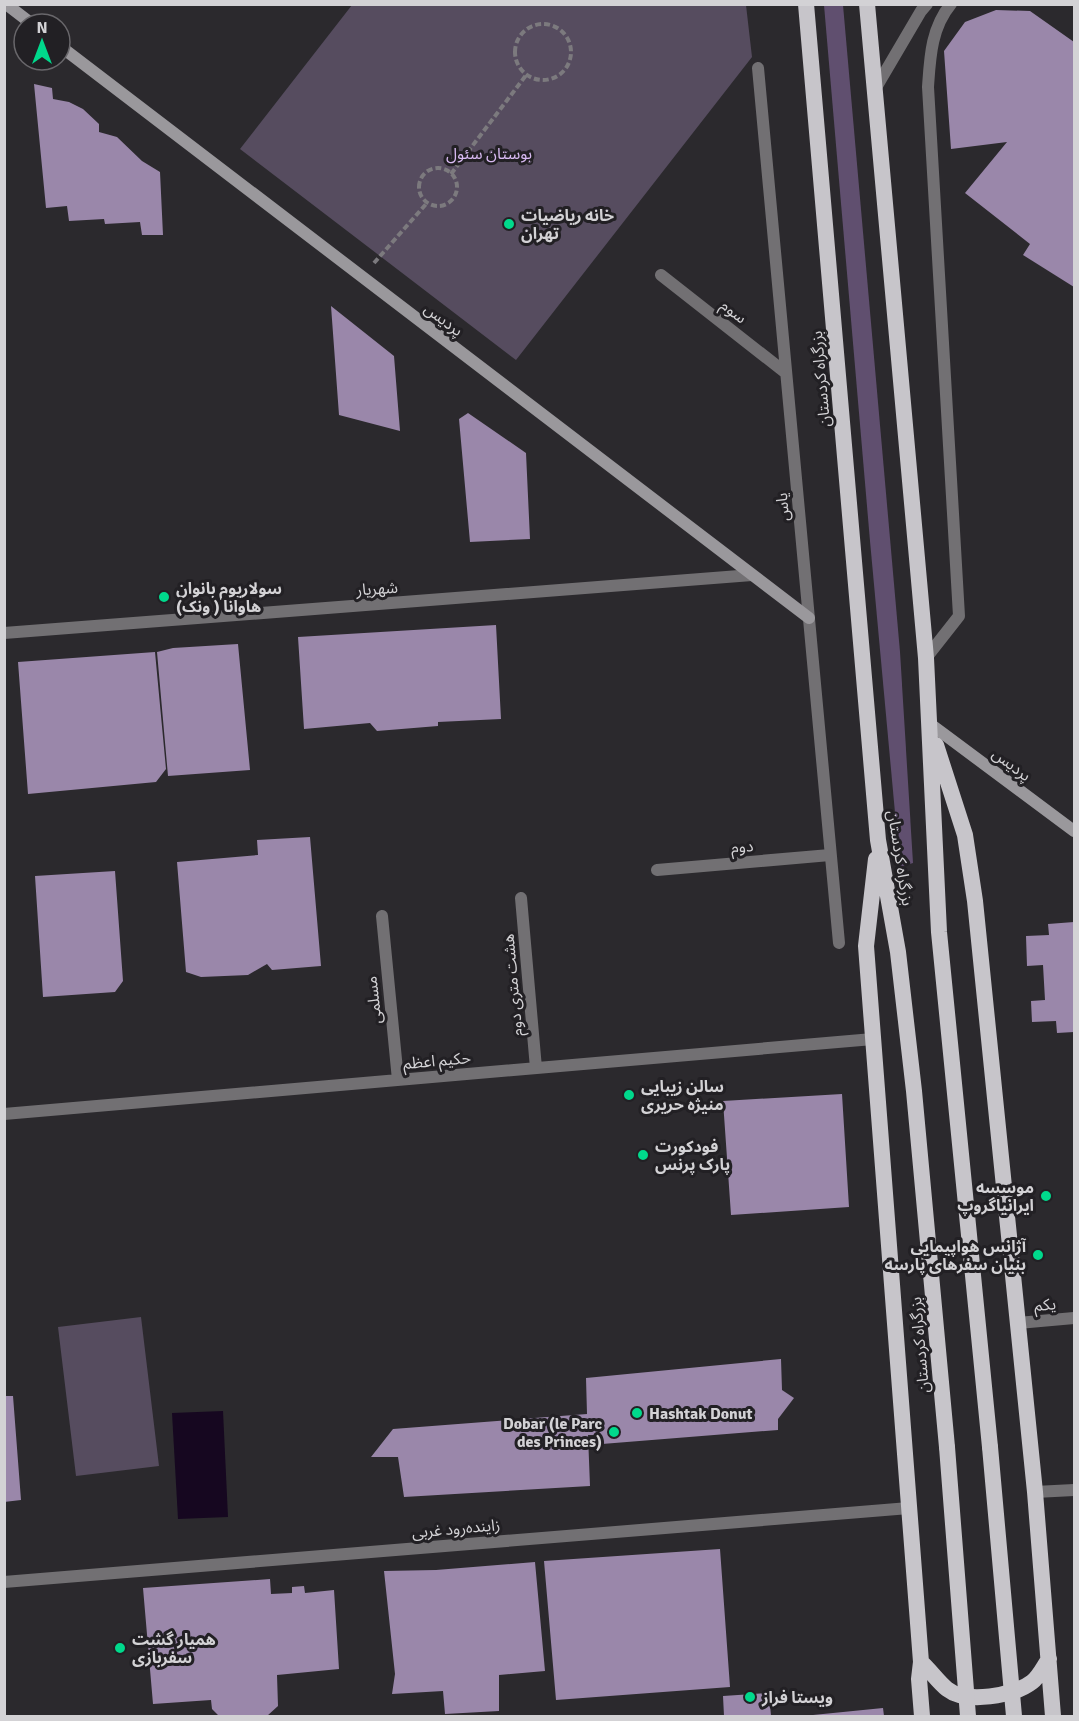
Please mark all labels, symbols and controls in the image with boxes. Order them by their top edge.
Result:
north arrow [12,12,72,72]
text: N [36,18,48,38]
park label: بوستان سئول [446,144,532,164]
place label: خانه ریاضیات تهران [521,206,614,244]
marker: خانه ریاضیات تهران [502,217,516,231]
street label: سوم [715,295,751,330]
street label: پردیس [420,299,467,341]
street label: بزرگراه کردستان [807,330,835,428]
street label: یاس [772,492,794,522]
street label: شهریار [355,578,399,601]
place label: سولاریوم بانوان هاوانا ( ونک) [176,579,282,617]
marker: سولاریوم بانوان هاوانا ( ونک) [157,590,171,604]
street label: پردیس [988,744,1035,786]
street label: بزرگراه کردستان [883,809,917,907]
street label: دوم [730,836,754,860]
street label: هشت متری دوم [499,933,529,1037]
street label: مسلمی [362,975,386,1025]
street label: حکیم اعظم [402,1048,472,1076]
place label: سالن زیبایی منیژه حریری [641,1077,724,1115]
marker: سالن زیبایی منیژه حریری [622,1088,636,1102]
place label: فودکورت پارک پرنس [655,1137,730,1175]
marker: فودکورت پارک پرنس [636,1148,650,1162]
place label: موسسه ایرانیاگروپ [957,1178,1034,1216]
marker: موسسه ایرانیاگروپ [1039,1189,1053,1203]
place label: آژانس هواپیمایی بنیان سفرهای پارسه [885,1237,1027,1275]
marker: آژانس هواپیمایی بنیان سفرهای پارسه [1031,1248,1045,1262]
street label: یکم [1033,1294,1057,1318]
street label: بزرگراه کردستان [906,1296,934,1394]
place label: Hashtak Donut [649,1404,753,1424]
marker: Hashtak Donut [630,1406,644,1420]
place label: Dobar (le Parc des Princes) [503,1414,602,1452]
marker: Dobar (le Parc des Princes) [607,1425,621,1439]
street label: زاینده‌رود غربی [411,1515,501,1543]
place label: همیار گشت سفربازی [132,1630,216,1668]
marker: همیار گشت سفربازی [113,1641,127,1655]
place label: ویستا فراز [761,1688,833,1708]
marker: ویستا فراز [743,1690,757,1704]

